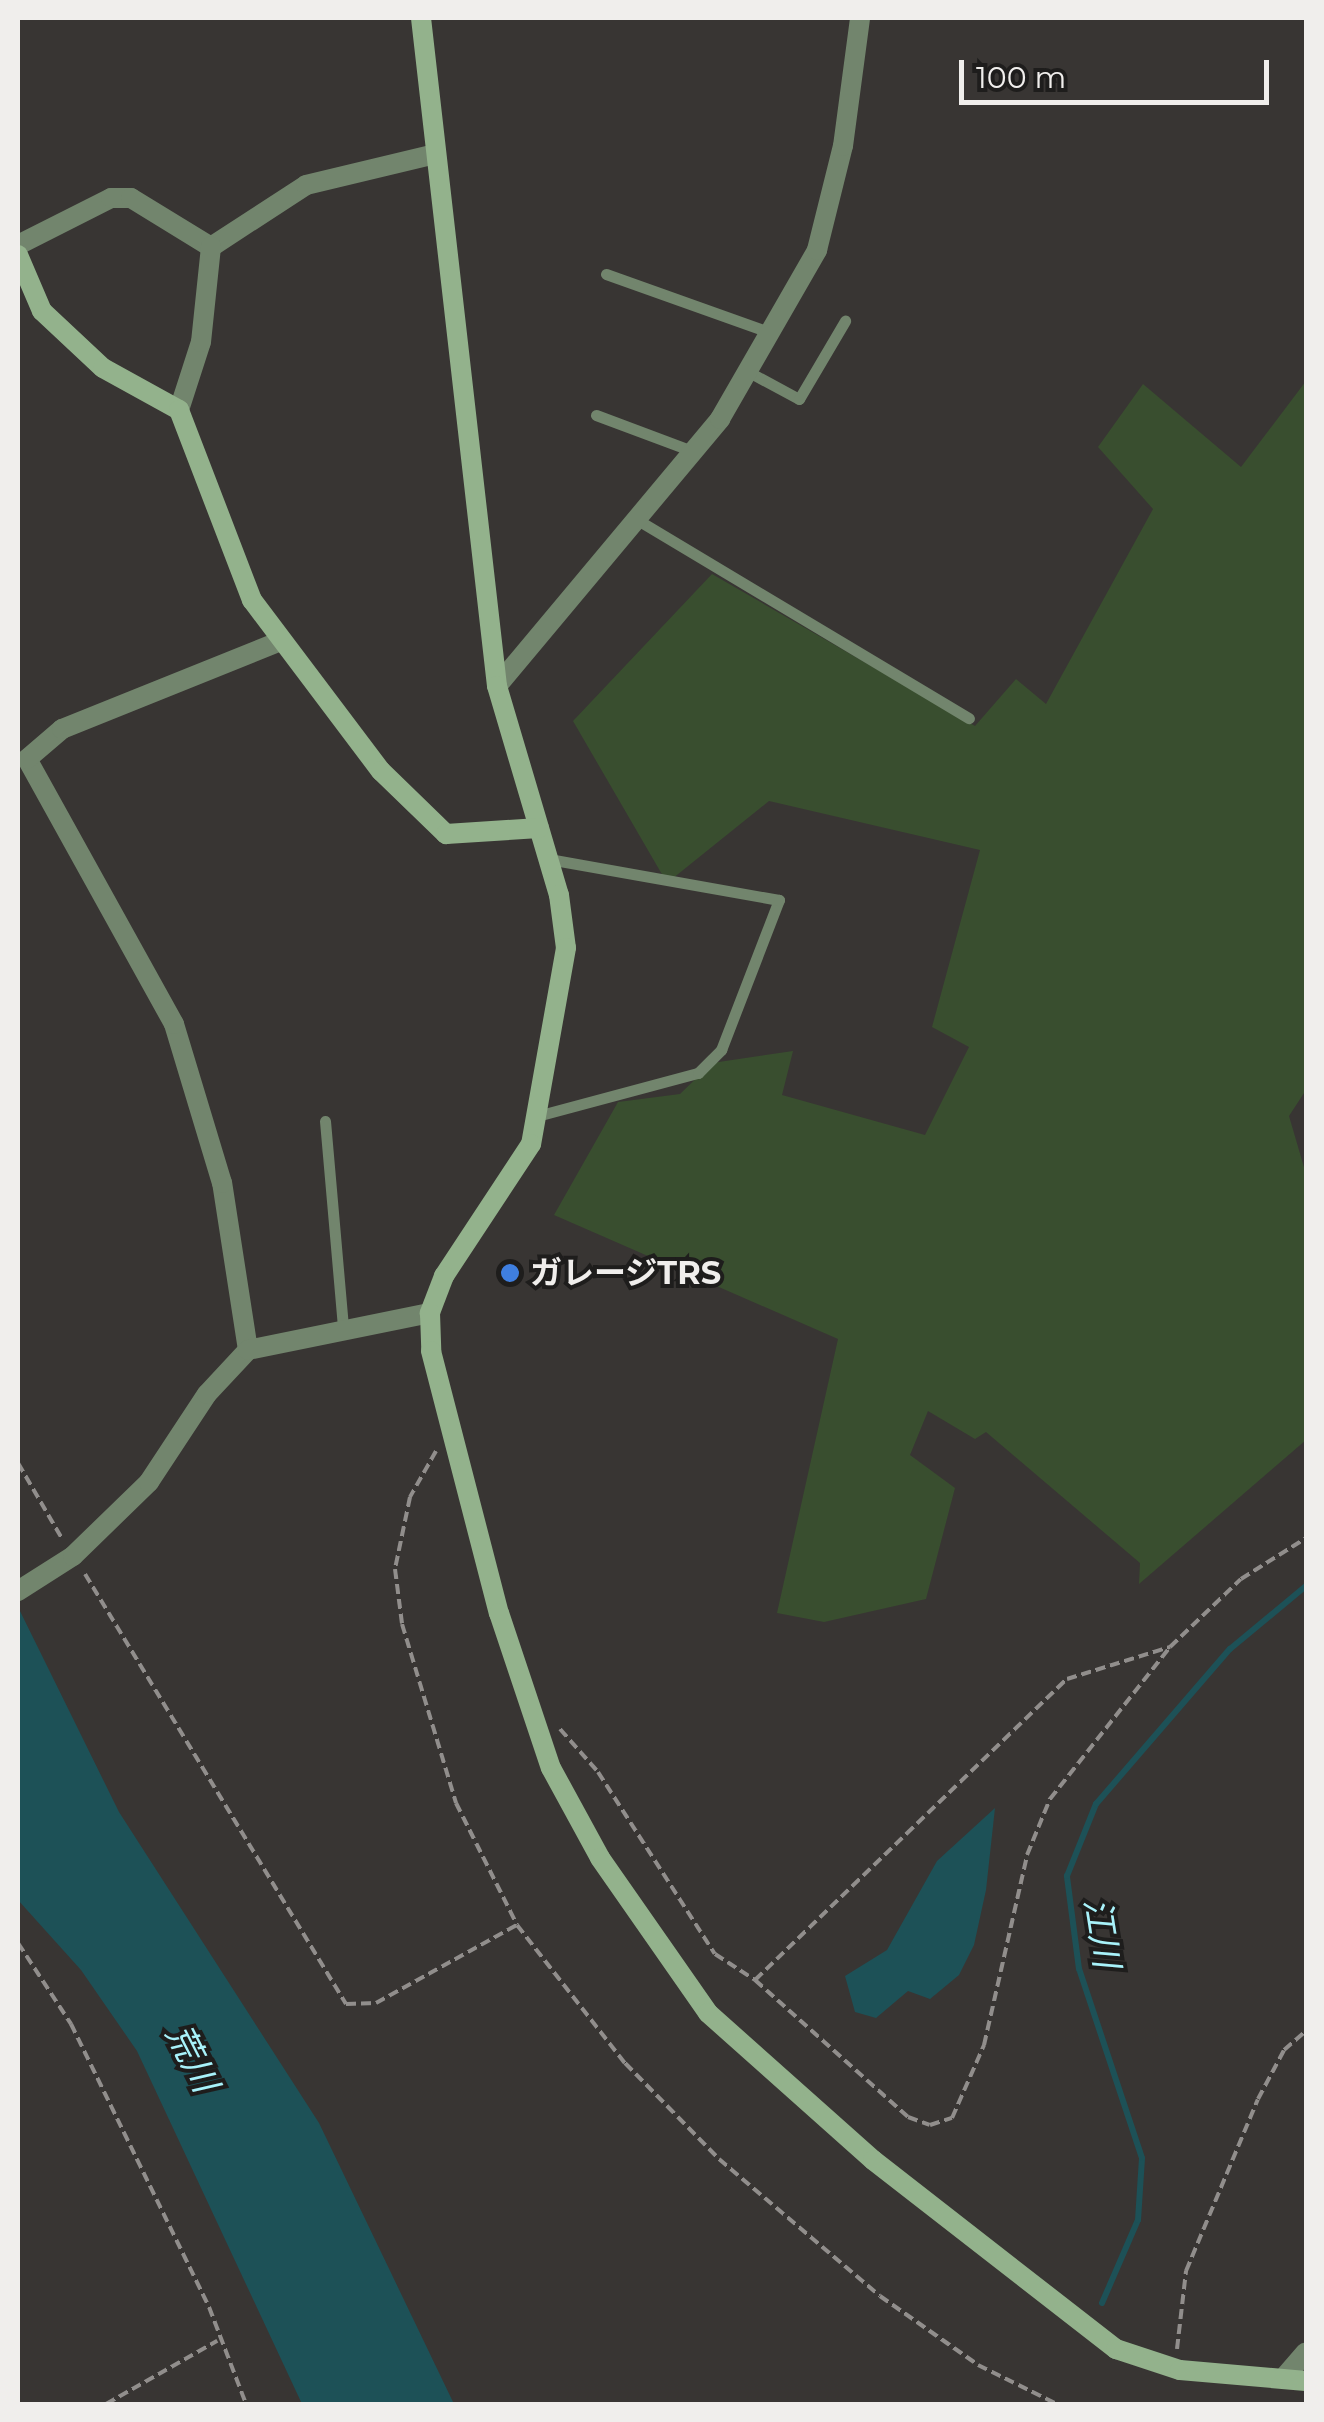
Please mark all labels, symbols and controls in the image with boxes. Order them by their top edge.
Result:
scale bar [964,40,1274,102]
text: 100 m [976,59,1066,96]
place label: ガレージTRS [530,1254,722,1292]
marker: ガレージTRS [499,1262,521,1284]
water label: 江川 [1076,1895,1128,1971]
water label: 荒川 [157,2017,227,2099]

